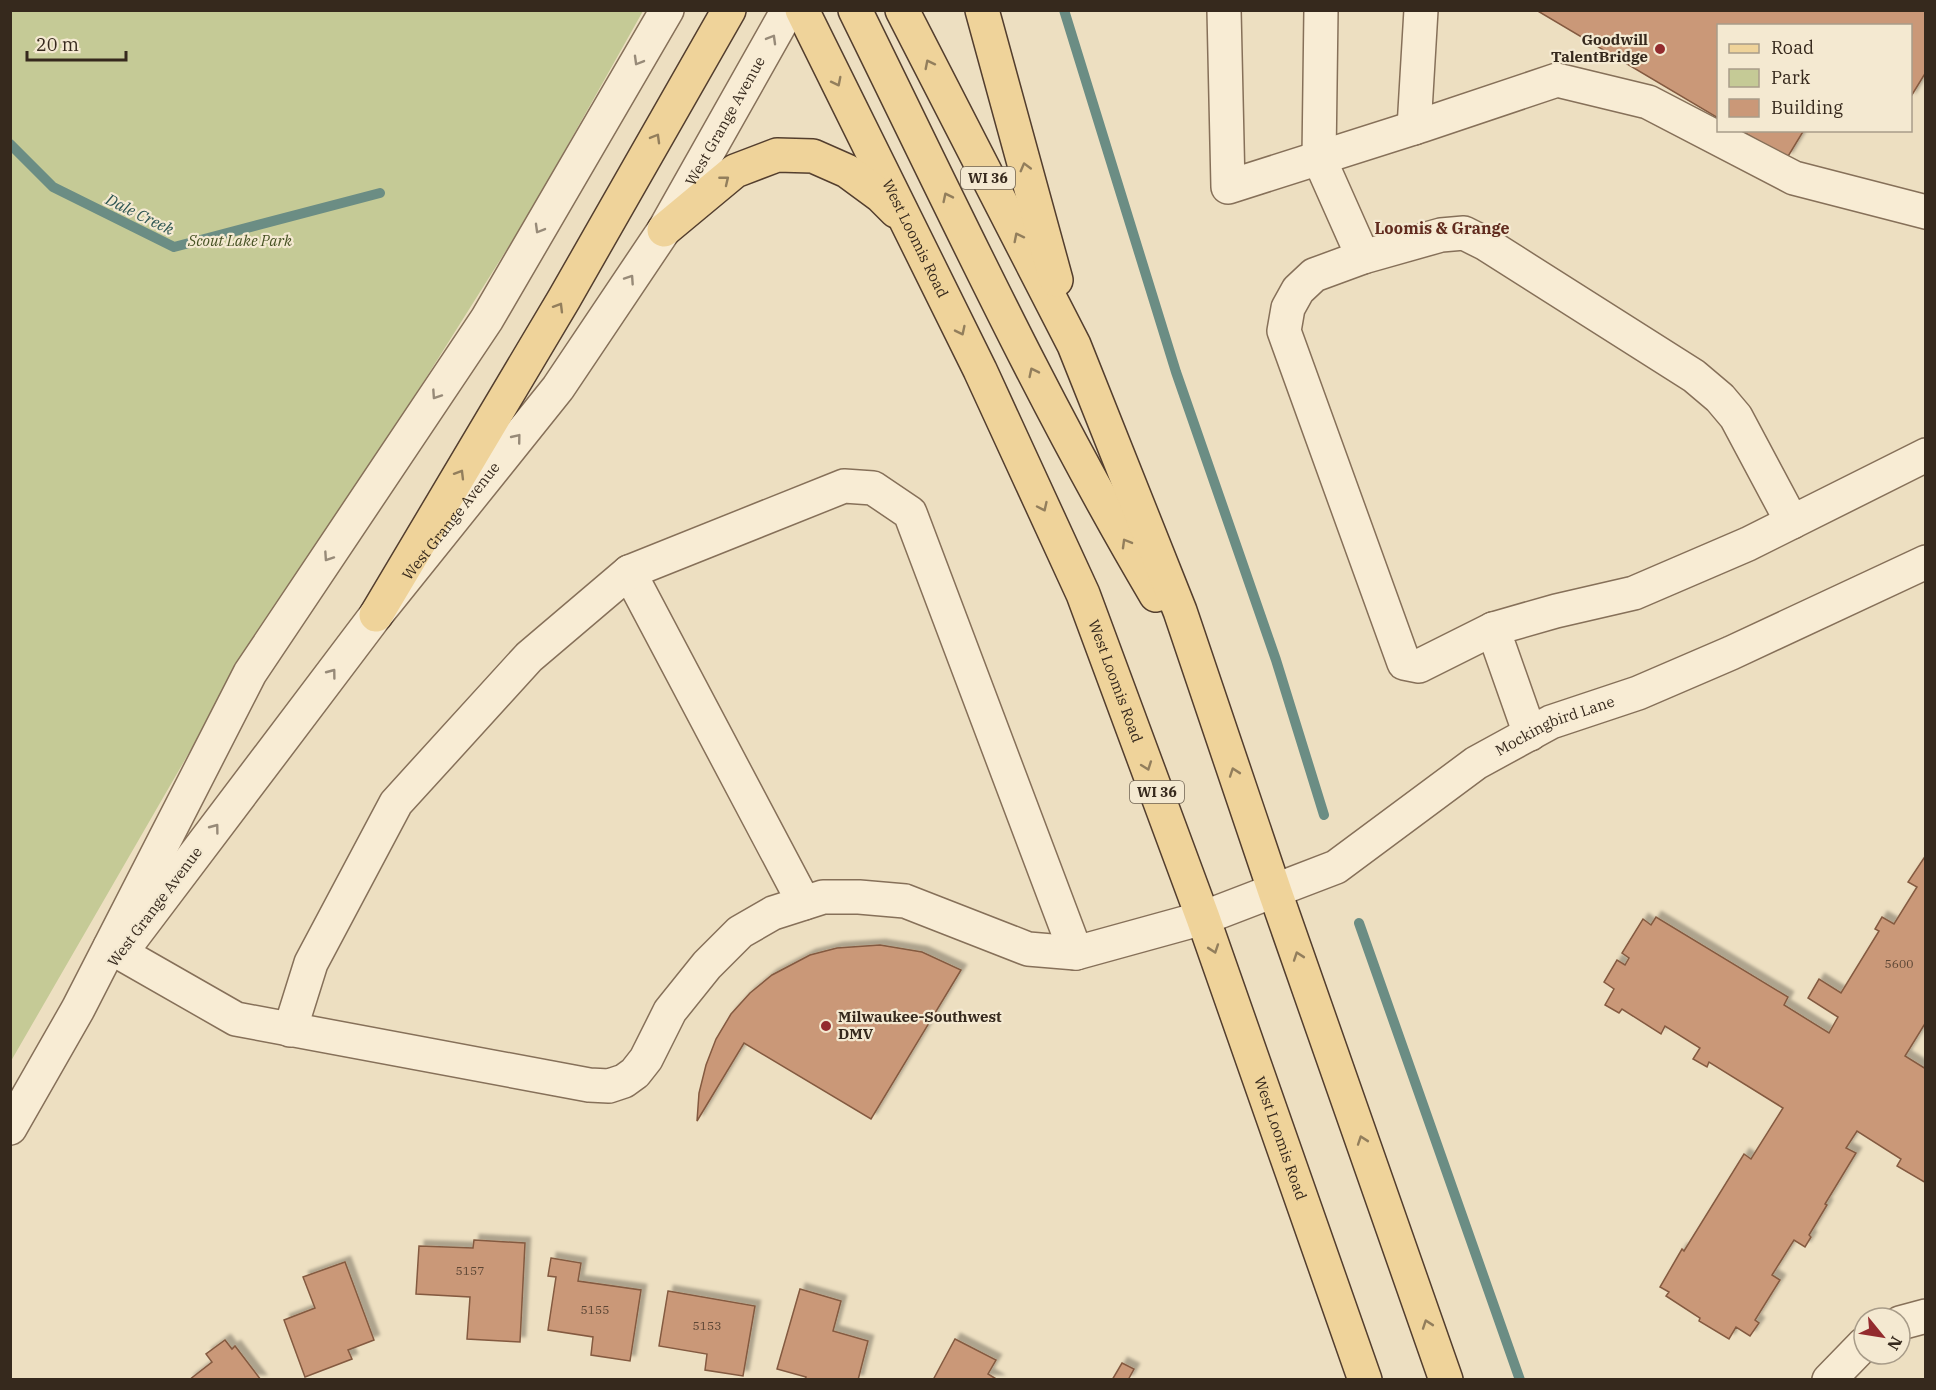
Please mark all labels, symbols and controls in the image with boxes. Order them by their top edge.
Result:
scale bar [27,24,126,62]
legend [1717,24,1912,132]
place label: Goodwill TalentBridge [1551,30,1648,66]
text: 20 m [36,33,79,56]
one-way arrow [765,35,776,45]
text: Road [1771,36,1814,59]
marker: Goodwill TalentBridge [1653,42,1667,56]
street label: West Grange Avenue [681,53,769,189]
one-way arrow [633,55,645,65]
one-way arrow [925,59,937,70]
text: Park [1771,66,1811,89]
one-way arrow [830,75,841,86]
text: Building [1771,96,1843,119]
one-way arrow [649,134,660,144]
one-way arrow [1020,162,1033,172]
road number: WI 36 [961,167,1015,189]
one-way arrow [718,176,729,187]
street label: West Loomis Road [878,176,953,301]
water label: Dale Creek [102,189,178,239]
one-way arrow [942,192,954,203]
district label: Loomis & Grange [1374,218,1510,238]
one-way arrow [535,223,547,233]
park label: Scout Lake Park [187,231,292,250]
one-way arrow [1014,233,1026,244]
one-way arrow [623,275,634,286]
one-way arrow [552,303,563,313]
one-way arrow [953,324,965,335]
one-way arrow [1029,367,1040,378]
one-way arrow [432,388,443,399]
one-way arrow [510,434,521,445]
street label: West Grange Avenue [398,458,504,584]
one-way arrow [452,470,464,480]
one-way arrow [1036,501,1048,512]
one-way arrow [1121,539,1133,549]
one-way arrow [324,550,335,561]
street label: West Loomis Road [1084,617,1147,745]
one-way arrow [325,668,336,679]
street label: Mockingbird Lane [1492,692,1617,760]
one-way arrow [1140,760,1152,771]
one-way arrow [1229,767,1242,778]
road number: WI 36 [1130,781,1184,803]
one-way arrow [207,824,218,835]
street label: West Grange Avenue [103,843,206,970]
one-way arrow [1207,943,1220,954]
one-way arrow [1292,951,1305,962]
house number: 5600 [1885,956,1913,971]
place label: Milwaukee-Southwest DMV [838,1007,1002,1043]
marker: Milwaukee-Southwest DMV [819,1019,833,1033]
street label: West Loomis Road [1250,1074,1311,1202]
one-way arrow [1357,1135,1370,1146]
house number: 5157 [456,1263,484,1278]
house number: 5155 [581,1302,609,1317]
north arrow [1852,1306,1912,1366]
house number: 5153 [693,1318,721,1333]
one-way arrow [1422,1319,1435,1330]
text: N [1883,1333,1907,1354]

